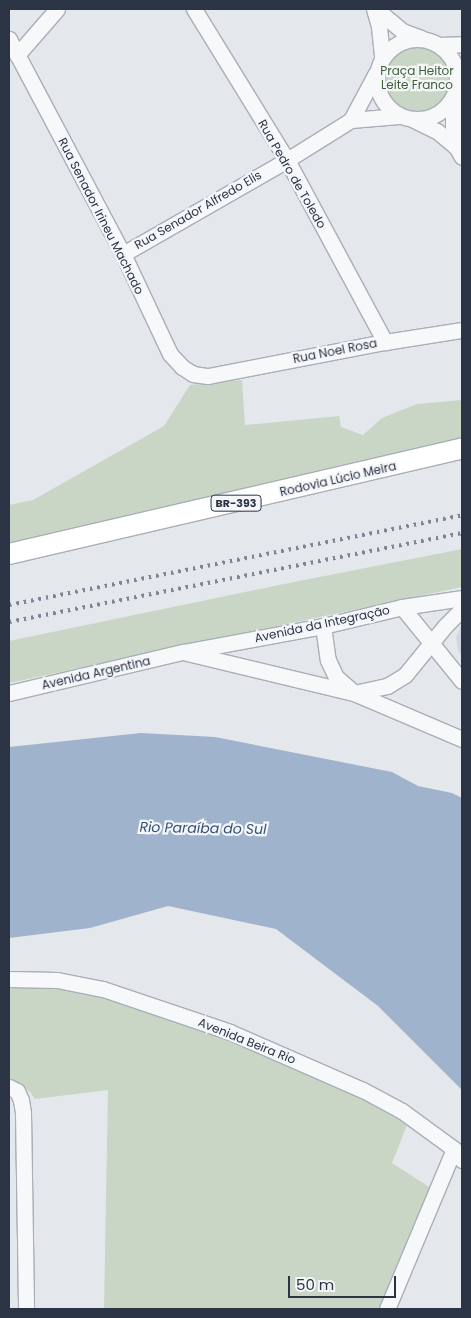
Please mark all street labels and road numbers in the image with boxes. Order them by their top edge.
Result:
street label: Rua Pedro de Toledo [255,117,329,231]
street label: Rua Senador Irineu Machado [55,135,147,297]
street label: Rua Senador Alfredo Elis [132,168,264,252]
street label: Rua Noel Rosa [292,336,378,366]
street label: Rodovia Lúcio Meira [278,459,398,499]
road number: BR-393 [210,494,262,512]
street label: Avenida da Integração [253,603,391,645]
street label: Avenida Argentina [40,653,152,693]
street label: Avenida Beira Rio [196,1015,298,1067]

